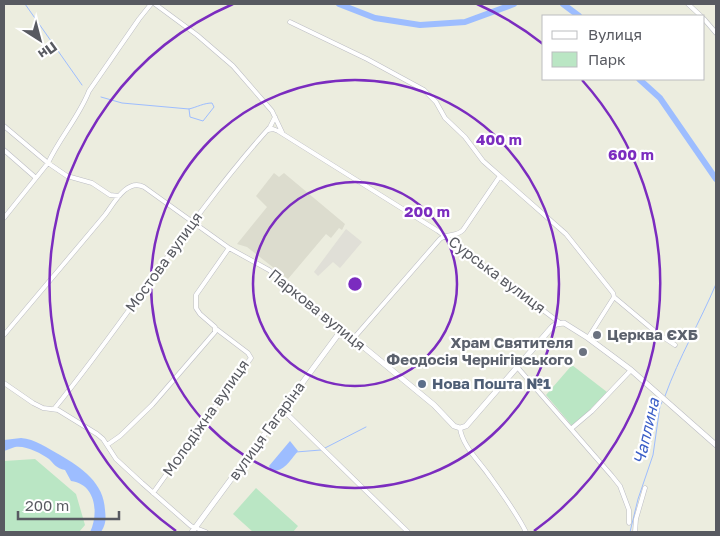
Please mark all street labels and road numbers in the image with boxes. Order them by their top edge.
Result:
street label: Мостова вулиця [121,208,206,315]
street label: Сурська вулиця [446,232,550,317]
street label: Паркова вулиця [266,265,370,354]
street label: Молодіжна вулиця [158,356,252,479]
street label: вулиця Гагаріна [224,378,308,483]

